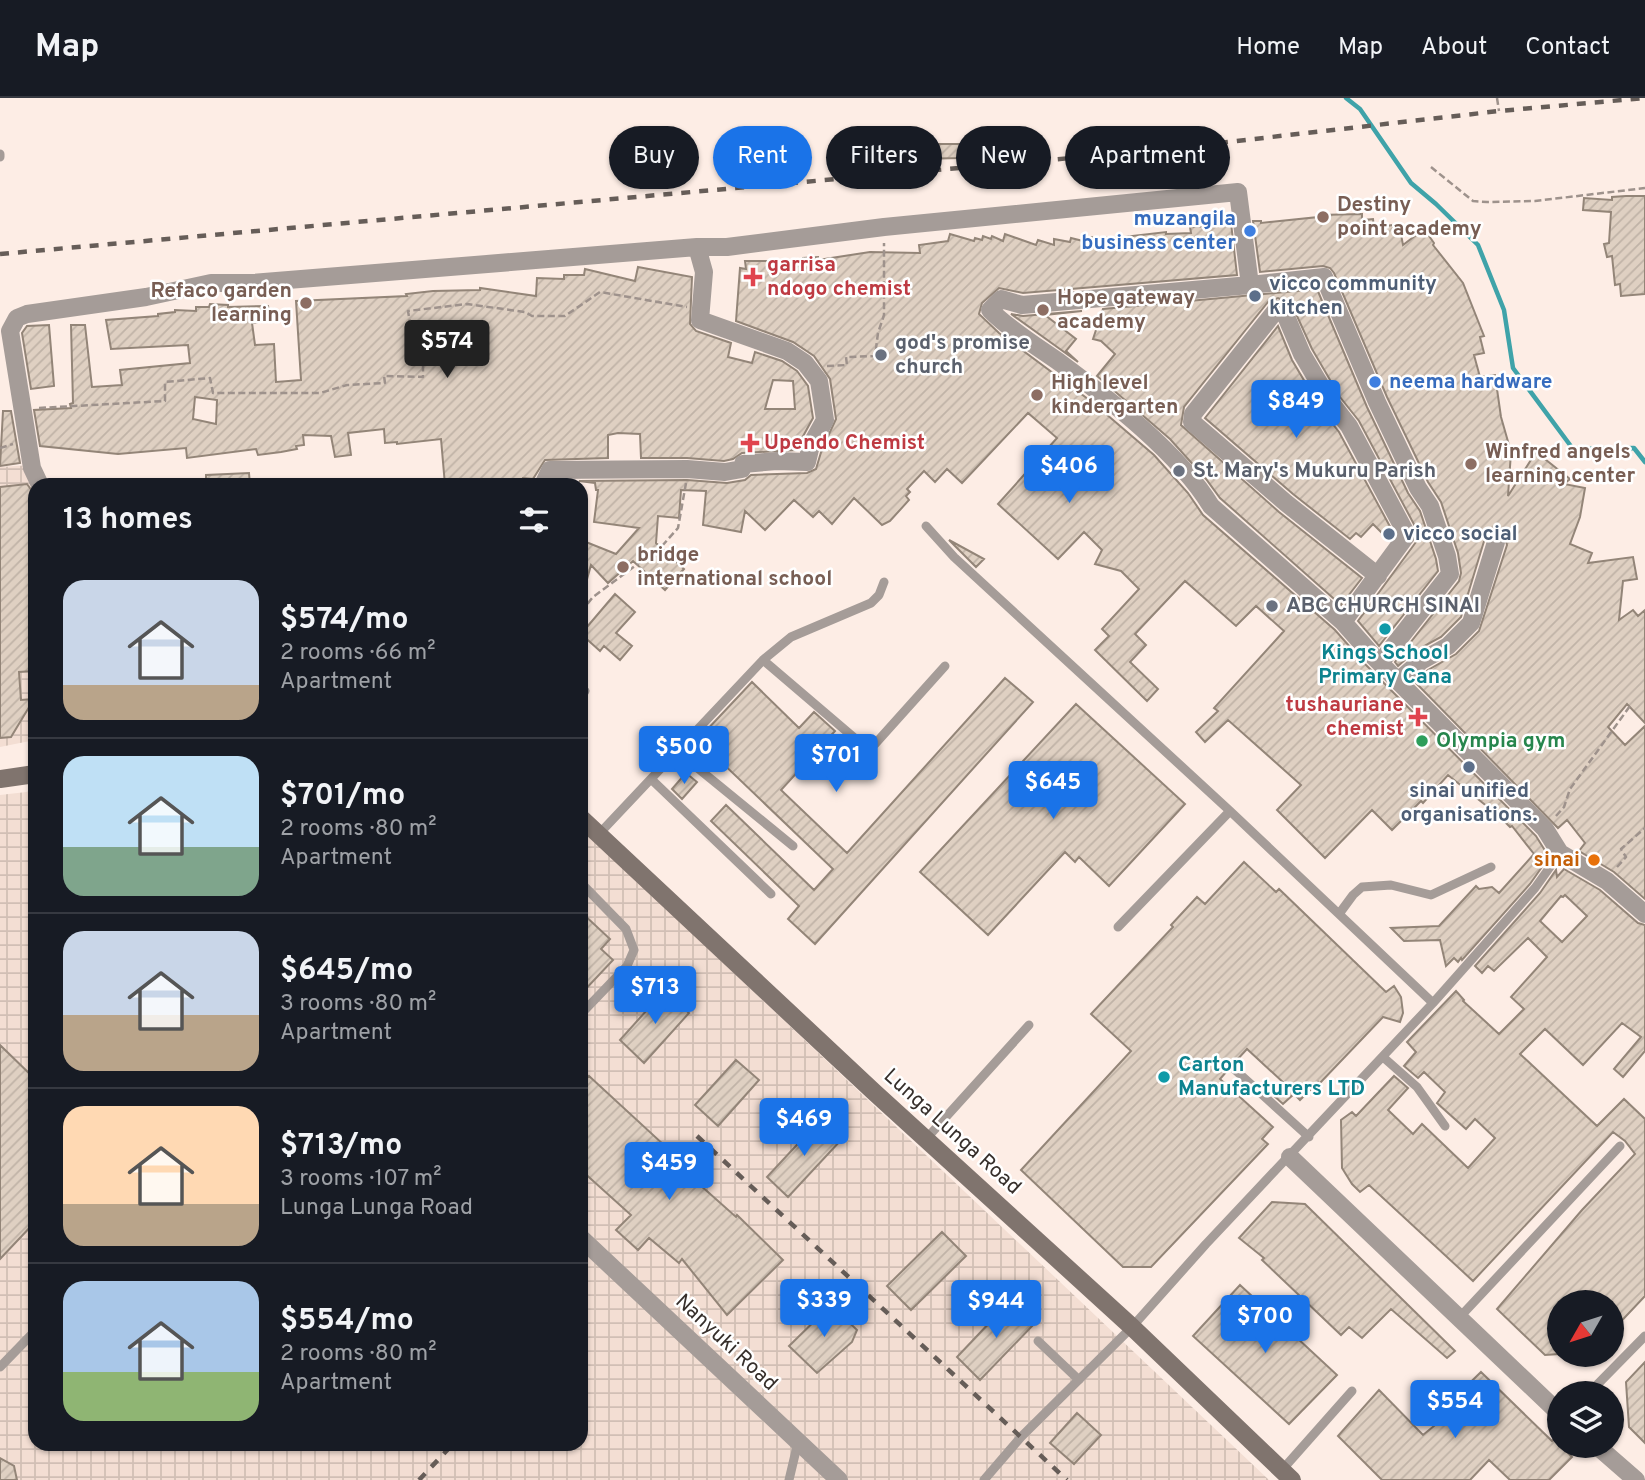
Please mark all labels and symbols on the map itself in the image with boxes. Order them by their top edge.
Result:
place label: Destiny point academy [1337,192,1482,243]
place label: muzangila business center [1081,206,1236,257]
marker: Destiny point academy [1315,209,1331,225]
marker: muzangila business center [1242,223,1258,239]
place label: garrisa ndogo chemist [767,252,911,303]
marker: garrisa ndogo chemist [745,269,761,285]
place label: vicco community kitchen [1269,271,1437,322]
place label: Refaco garden learning [150,278,292,329]
place label: Hope gateway academy [1057,285,1195,336]
marker: vicco community kitchen [1247,288,1263,304]
marker: Refaco garden learning [298,295,314,311]
marker: Hope gateway academy [1035,302,1051,318]
pin: $574 [406,320,488,380]
place label: god's promise church [895,330,1030,381]
marker: god's promise church [873,347,889,363]
place label: neema hardware [1389,369,1553,396]
place label: High level kindergarten [1051,370,1178,421]
marker: neema hardware [1367,374,1383,390]
pin: $849 [1255,380,1337,440]
marker: High level kindergarten [1029,387,1045,403]
place label: Upendo Chemist [764,430,925,457]
marker: Upendo Chemist [742,435,758,451]
place label: Winfred angels learning center [1485,439,1635,490]
pin: $406 [1028,446,1110,505]
marker: Winfred angels learning center [1463,456,1479,472]
place label: St. Mary's Mukuru Parish [1193,458,1436,485]
marker: St. Mary's Mukuru Parish [1171,463,1187,479]
place label: vicco social [1403,521,1518,548]
marker: vicco social [1381,526,1397,542]
place label: bridge international school [637,542,832,593]
marker: bridge international school [615,559,631,575]
place label: ABC CHURCH SINAI [1286,593,1480,620]
marker: ABC CHURCH SINAI [1264,598,1280,614]
marker: Kings School Primary Cana [1377,621,1393,637]
place label: Kings School Primary Cana [1318,640,1452,691]
place label: tushauriane chemist [1285,692,1404,743]
marker: tushauriane chemist [1410,709,1426,725]
pin: $500 [643,726,725,786]
place label: Olympia gym [1436,728,1565,755]
marker: Olympia gym [1414,733,1430,749]
pin: $701 [795,734,877,794]
marker: sinai unified organisations. [1461,759,1477,775]
pin: $645 [1012,762,1094,821]
place label: sinai unified organisations. [1400,778,1538,829]
place label: sinai [1534,847,1580,874]
marker: sinai [1586,852,1602,868]
pin: $713 [614,967,696,1026]
place label: Carton Manufacturers LTD [1178,1052,1365,1103]
street label: Lunga Lunga Road [877,1063,1027,1201]
marker: Carton Manufacturers LTD [1156,1069,1172,1085]
pin: $469 [763,1098,845,1158]
pin: $459 [628,1142,710,1202]
pin: $339 [783,1280,865,1339]
pin: $944 [955,1280,1037,1340]
street label: Nanyuki Road [669,1289,783,1397]
north arrow [1547,1290,1624,1367]
pin: $700 [1224,1296,1306,1355]
pin: $554 [1414,1380,1496,1440]

